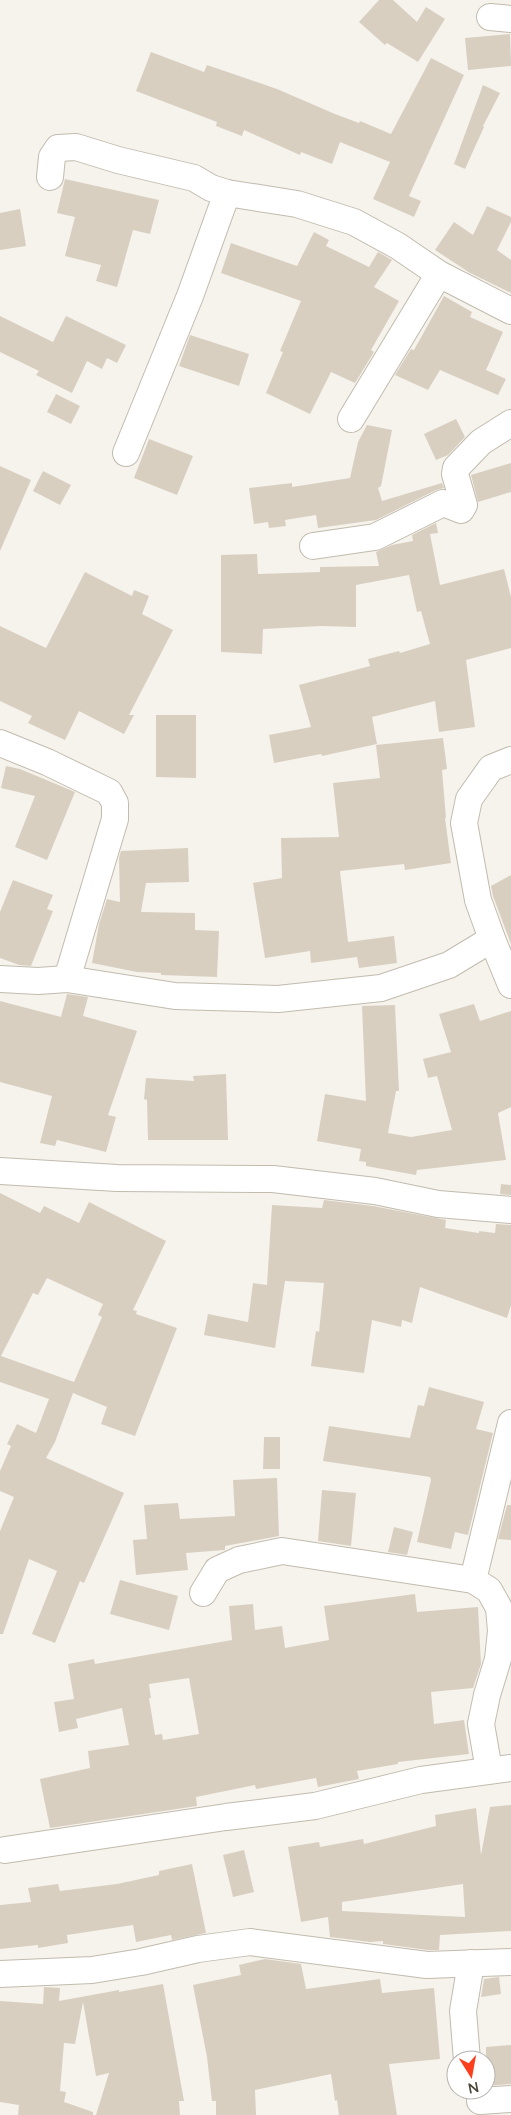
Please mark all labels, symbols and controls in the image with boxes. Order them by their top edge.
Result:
north arrow [446,2050,496,2100]
text: N [467,2079,480,2098]

